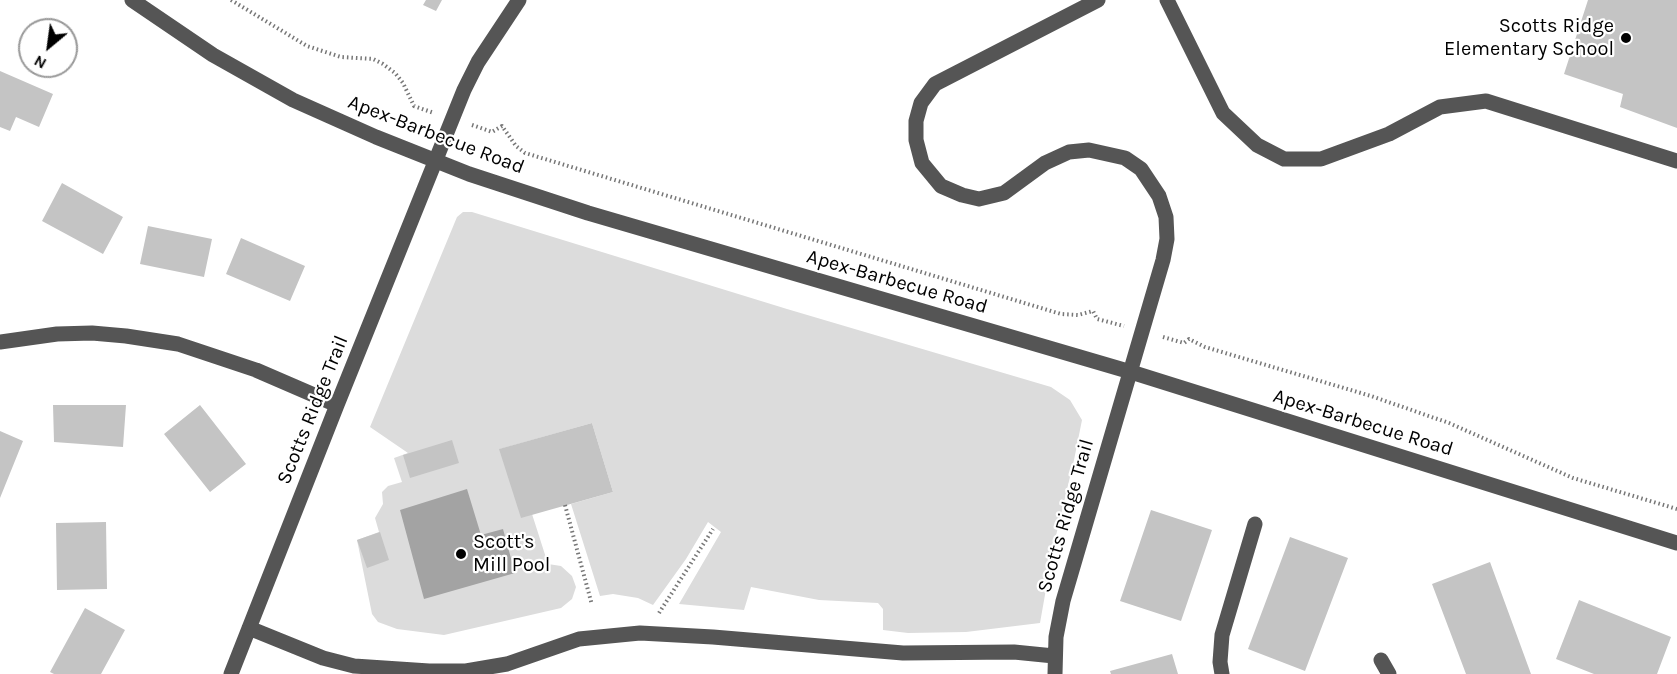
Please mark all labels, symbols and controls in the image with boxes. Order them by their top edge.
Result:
place label: Scotts Ridge Elementary School [1444,14,1614,61]
north arrow [18,18,78,78]
marker: Scotts Ridge Elementary School [1619,31,1633,45]
text: N [30,51,50,74]
street label: Apex-Barbecue Road [344,90,528,180]
street label: Apex-Barbecue Road [804,245,990,319]
street label: Scotts Ridge Trail [272,332,354,488]
street label: Apex-Barbecue Road [1270,384,1456,462]
street label: Scotts Ridge Trail [1033,437,1099,595]
place label: Scott's Mill Pool [473,530,550,577]
marker: Scott's Mill Pool [454,547,468,561]

